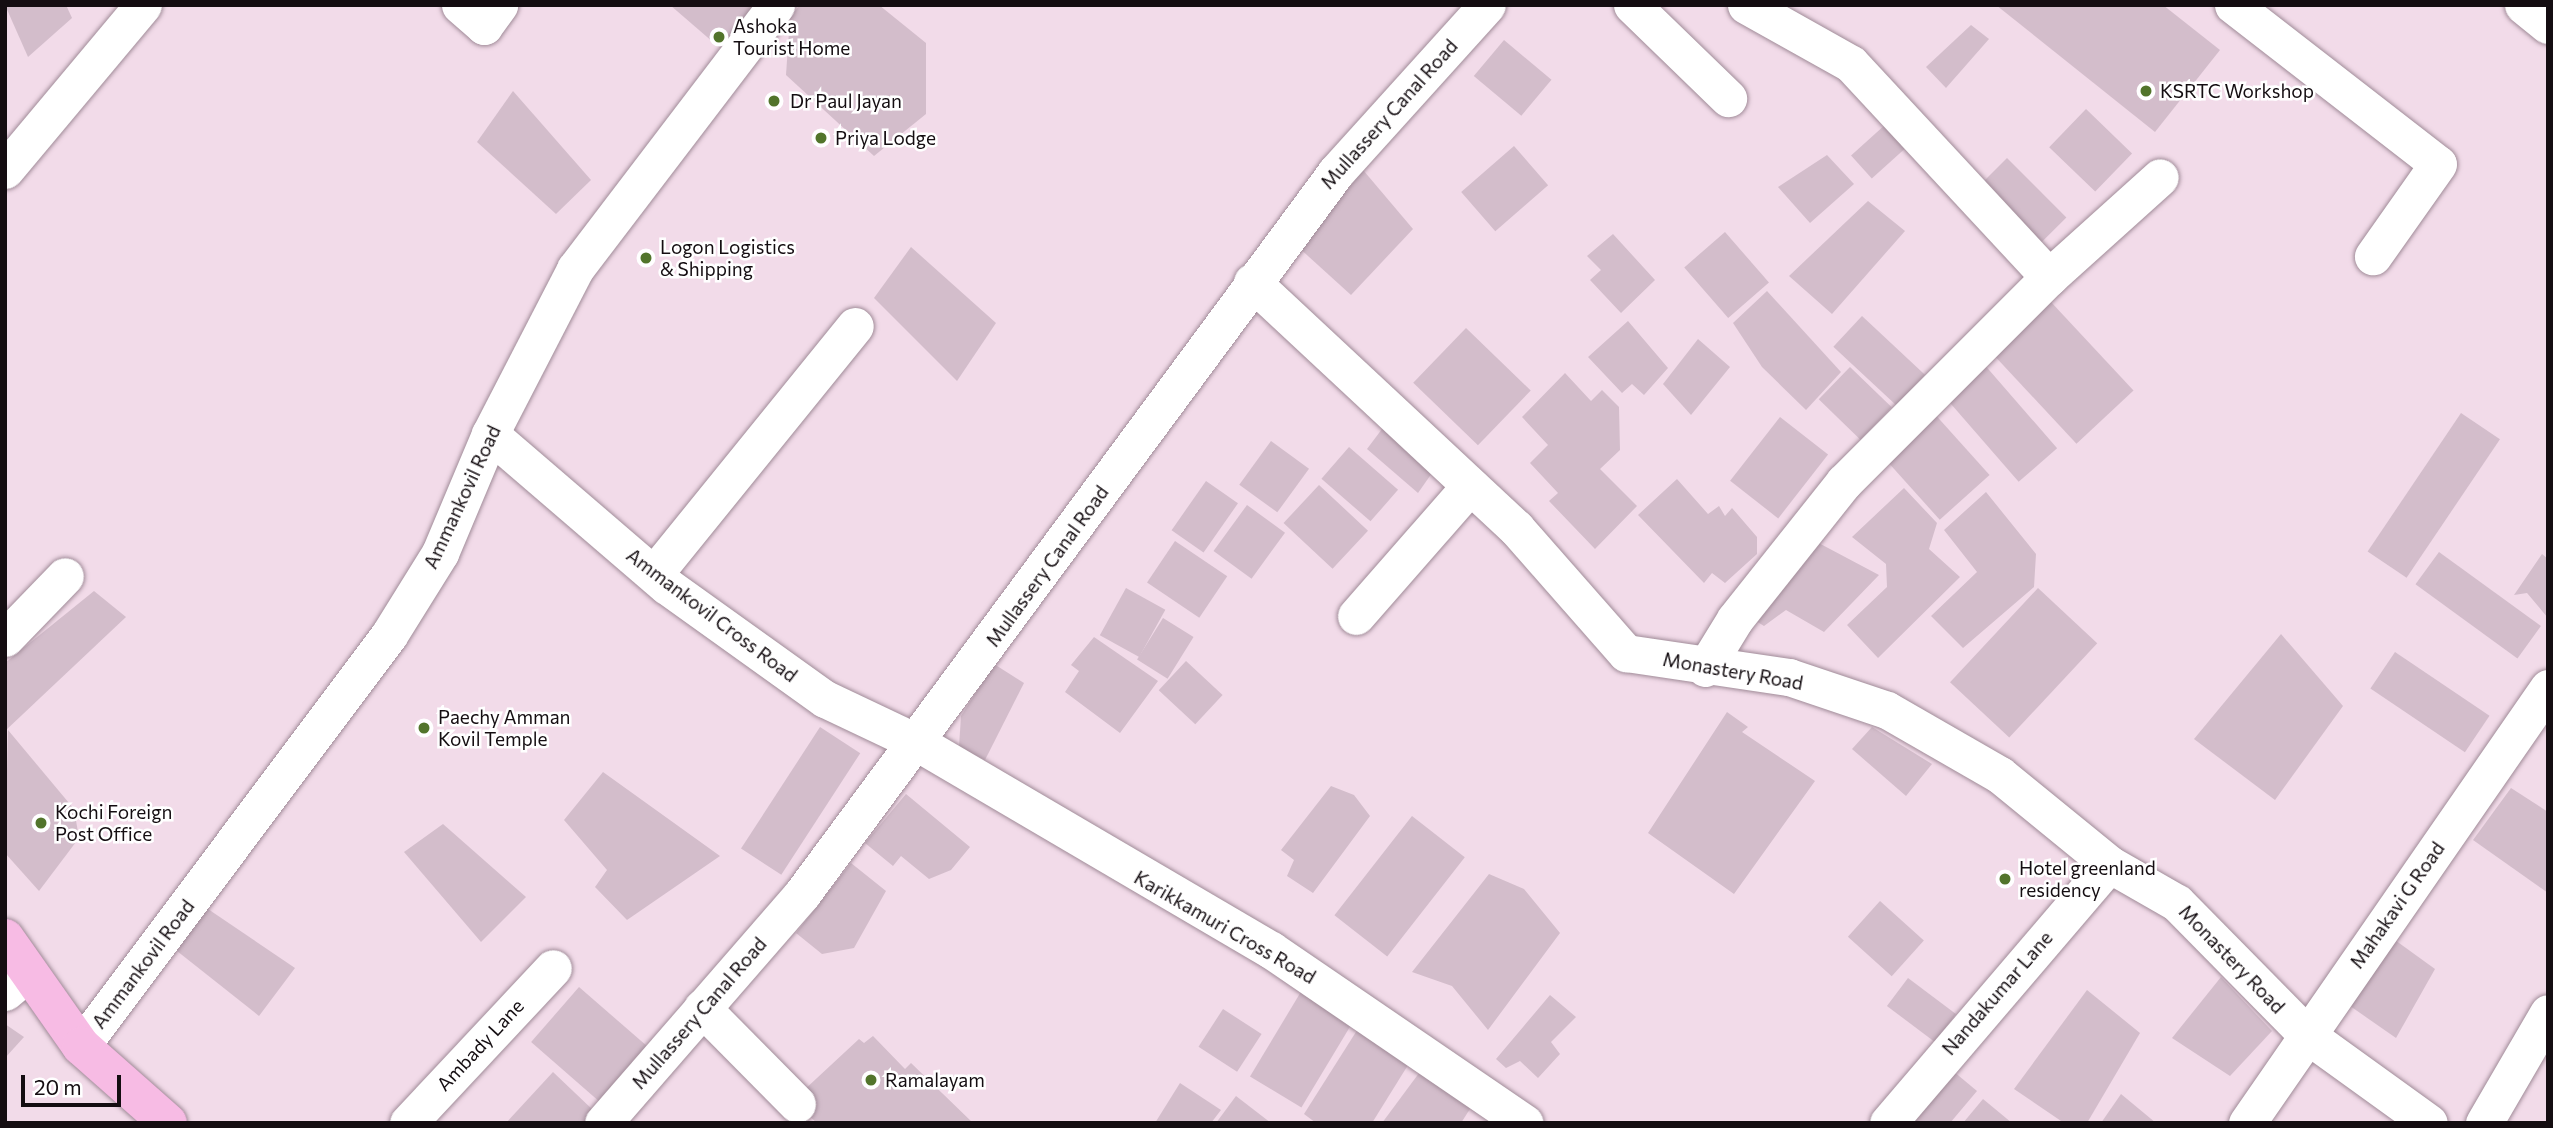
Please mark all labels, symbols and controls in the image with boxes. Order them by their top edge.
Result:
place label: Ashoka Tourist Home [733,15,850,59]
marker: Ashoka Tourist Home [711,29,727,45]
street label: Mullassery Canal Road [1316,35,1462,193]
place label: KSRTC Workshop [2160,80,2314,102]
marker: KSRTC Workshop [2138,83,2154,99]
place label: Dr Paul Jayan [790,90,902,112]
marker: Dr Paul Jayan [764,91,784,111]
place label: Priya Lodge [835,127,936,149]
marker: Priya Lodge [813,130,829,146]
place label: Logon Logistics & Shipping [660,236,795,280]
marker: Logon Logistics & Shipping [638,250,654,266]
street label: Ammankovil Road [419,422,505,572]
street label: Mullassery Canal Road [981,481,1113,651]
street label: Ammankovil Cross Road [622,543,802,687]
street label: Monastery Road [1661,647,1805,695]
place label: Paechy Amman Kovil Temple [438,706,571,750]
marker: Paechy Amman Kovil Temple [416,720,432,736]
place label: Kochi Foreign Post Office [55,801,172,845]
marker: Kochi Foreign Post Office [33,815,49,831]
street label: Mahakavi G Road [2345,837,2449,973]
place label: Hotel greenland residency [2019,857,2156,901]
street label: Karikkamuri Cross Road [1130,866,1320,988]
marker: Hotel greenland residency [1997,871,2013,887]
street label: Ammankovil Road [87,895,199,1033]
street label: Monastery Road [2174,900,2290,1018]
street label: Nandakumar Lane [1937,926,2057,1060]
street label: Mullassery Canal Road [627,933,771,1093]
street label: Ambady Lane [432,994,528,1096]
scale bar [24,1062,124,1106]
place label: Ramalayam [885,1069,985,1091]
marker: Ramalayam [863,1072,879,1088]
text: 20 m [34,1074,82,1099]

